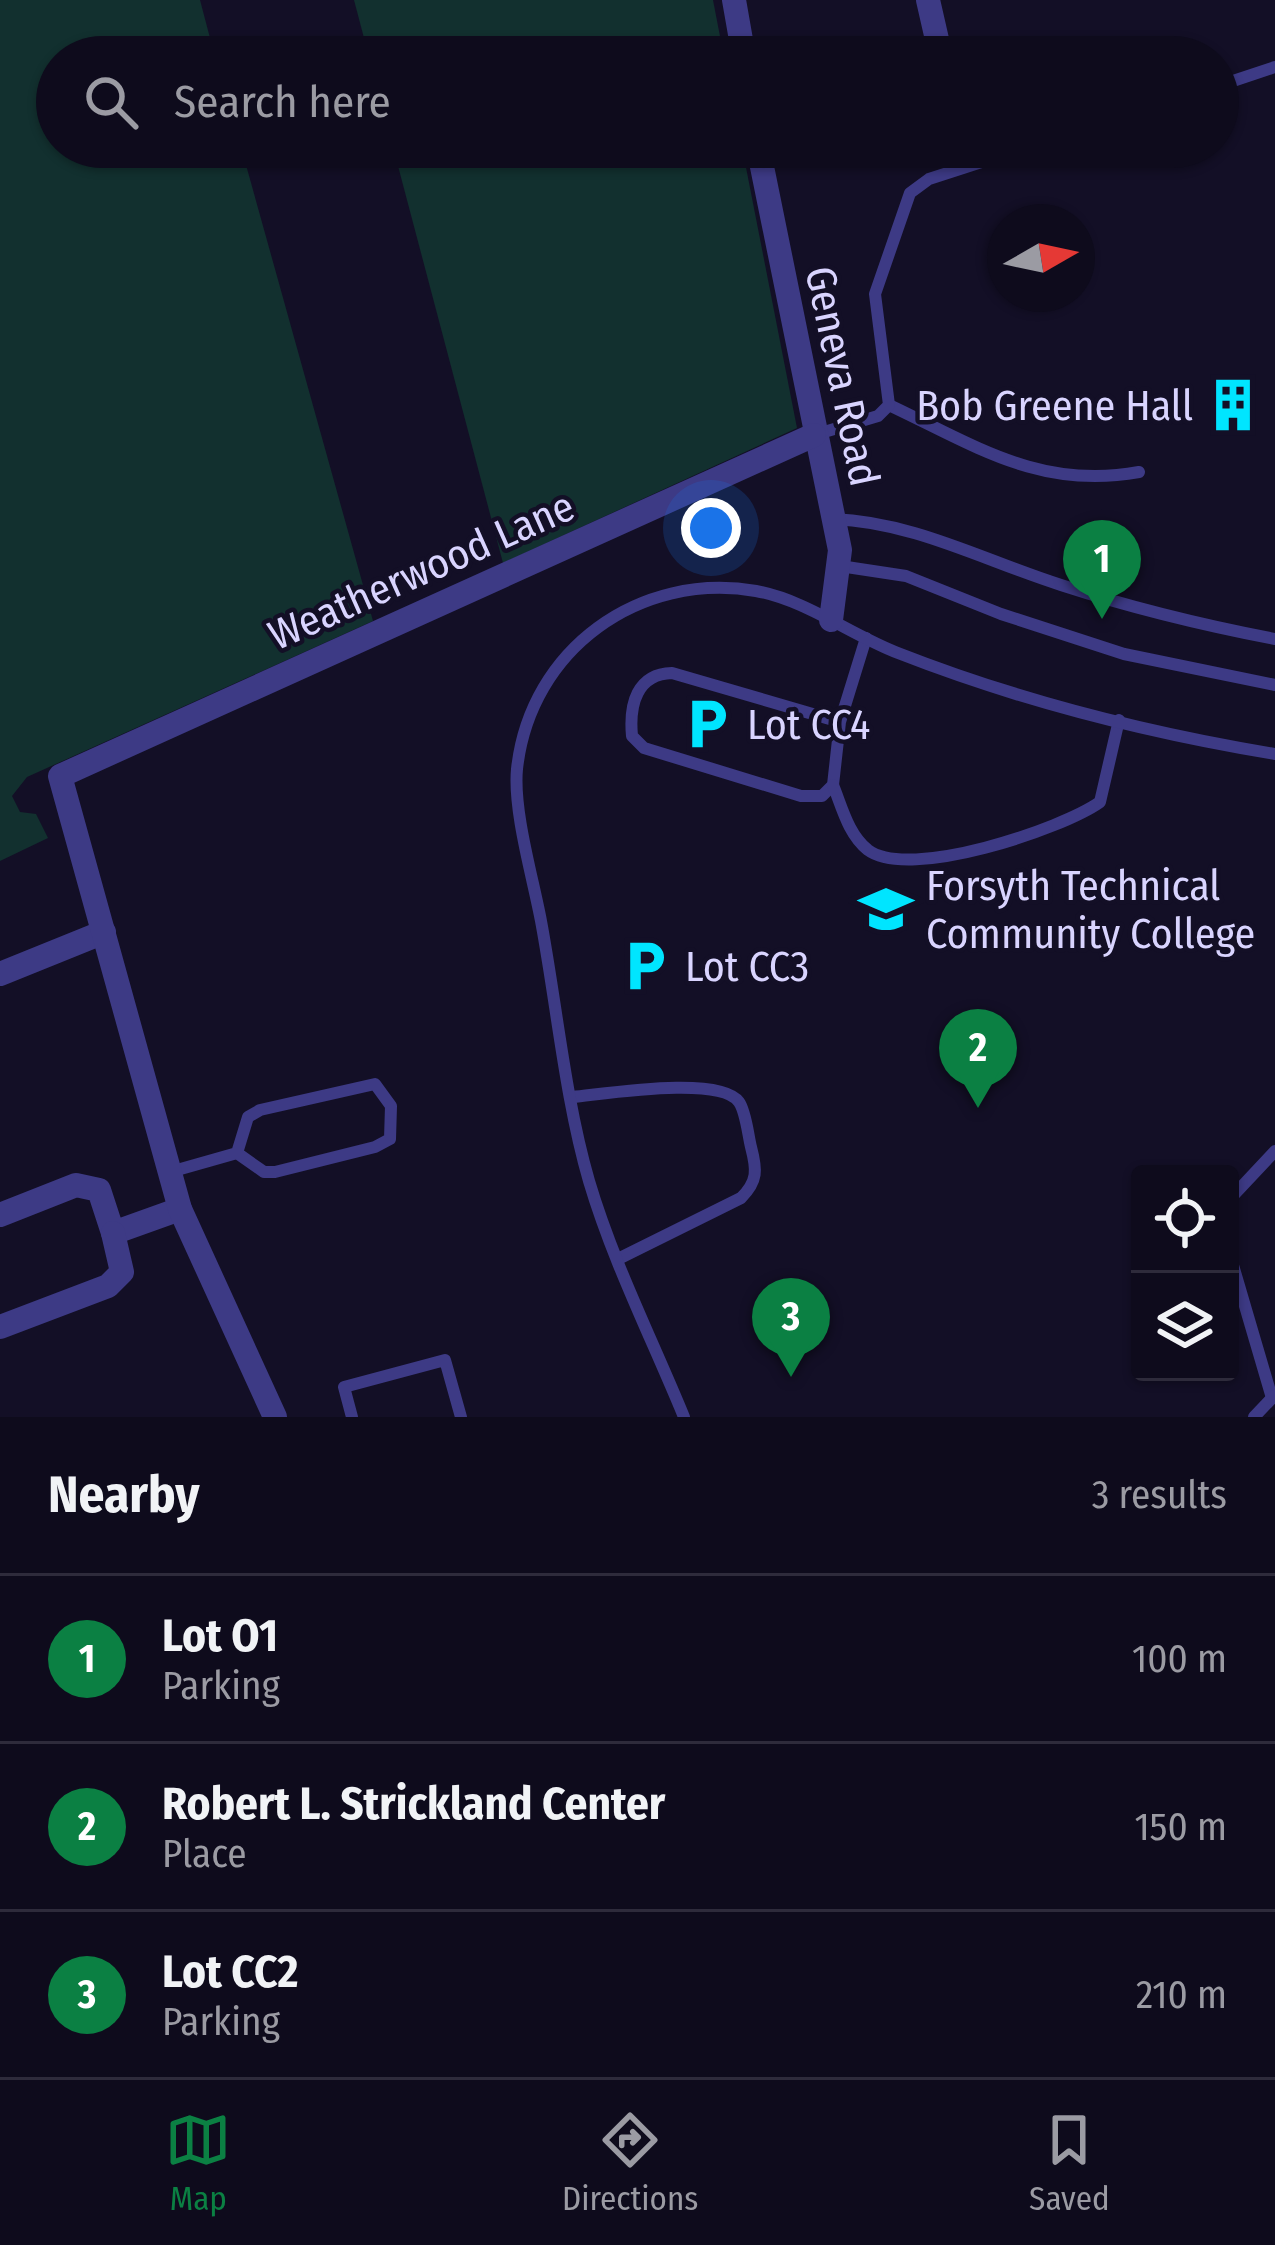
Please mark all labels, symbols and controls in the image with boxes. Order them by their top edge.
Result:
search box [36,36,1239,168]
icon: search [78,69,144,135]
text: Search here [174,75,391,129]
north arrow [987,204,1095,312]
street label: Geneva Road [794,262,890,491]
building icon: Bob Greene Hall [1204,376,1262,434]
place label: Bob Greene Hall [916,381,1193,431]
street label: Weatherwood Lane [261,481,582,661]
your location [681,498,741,558]
pin: 1 [1063,520,1141,619]
parking icon: Lot CC4 [678,695,736,753]
place label: Lot CC4 [747,700,870,750]
place label: Forsyth Technical Community College [926,861,1255,959]
school or university icon: Forsyth Technical Community College [857,880,915,938]
parking icon: Lot CC3 [616,937,674,995]
place label: Lot CC3 [685,942,809,992]
pin: 2 [939,1009,1017,1108]
map controls [1131,1165,1239,1381]
button: locate [1131,1165,1239,1273]
button: layers [1131,1273,1239,1381]
pin: 3 [752,1278,830,1377]
text: Nearby [48,1464,200,1526]
text: 3 results [1092,1472,1227,1518]
text: Lot O1 [162,1609,278,1663]
text: 1 [79,1636,95,1682]
text: 100 m [1132,1636,1227,1682]
text: Parking [162,1663,280,1709]
text: Robert L. Strickland Center [162,1777,665,1831]
text: 2 [78,1804,96,1850]
text: 150 m [1134,1804,1227,1850]
text: Place [162,1831,246,1877]
text: Lot CC2 [162,1945,298,1999]
text: 3 [78,1972,96,2018]
text: 210 m [1136,1972,1227,2018]
text: Parking [162,1999,280,2045]
tab: Map [165,2107,231,2219]
tab: Directions [562,2107,698,2219]
tab: Saved [1029,2107,1110,2219]

